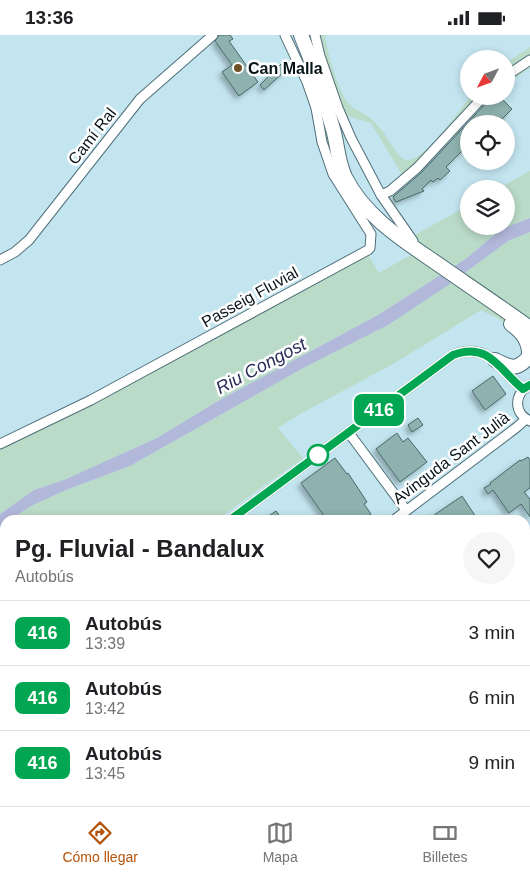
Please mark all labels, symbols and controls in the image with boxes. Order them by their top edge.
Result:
text: 13:36 [25,7,74,28]
north arrow [460,50,515,105]
map controls [460,50,515,235]
place label: Can Malla [248,60,323,77]
marker: Can Malla [232,62,244,74]
street label: Camí Ral [65,104,119,168]
button: locate [460,115,515,170]
button: layers [460,180,515,235]
street label: Passeig Fluvial [199,263,301,331]
water label: Riu Congost [213,333,310,398]
line badge: 416 [350,394,408,426]
text: 416 [364,400,394,420]
street label: Avinguda Sant Julià [390,409,513,507]
unlabelled marker [307,444,329,466]
button: heart [463,532,515,584]
text: Pg. Fluvial - Bandalux [15,535,264,562]
text: Autobús [15,568,74,585]
text: Autobús [85,613,162,634]
text: 3 min [469,622,515,643]
text: 416 [27,623,58,643]
text: 13:39 [85,635,125,652]
text: Autobús [85,678,162,699]
text: 6 min [469,687,515,708]
text: 416 [27,688,58,708]
text: 13:42 [85,700,125,717]
text: Autobús [85,743,162,764]
text: 9 min [469,752,515,773]
text: 416 [27,753,58,773]
text: 13:45 [85,765,125,782]
tab: Cómo llegar [62,819,138,865]
tab: Mapa [263,819,298,865]
tab: Billetes [422,819,468,865]

